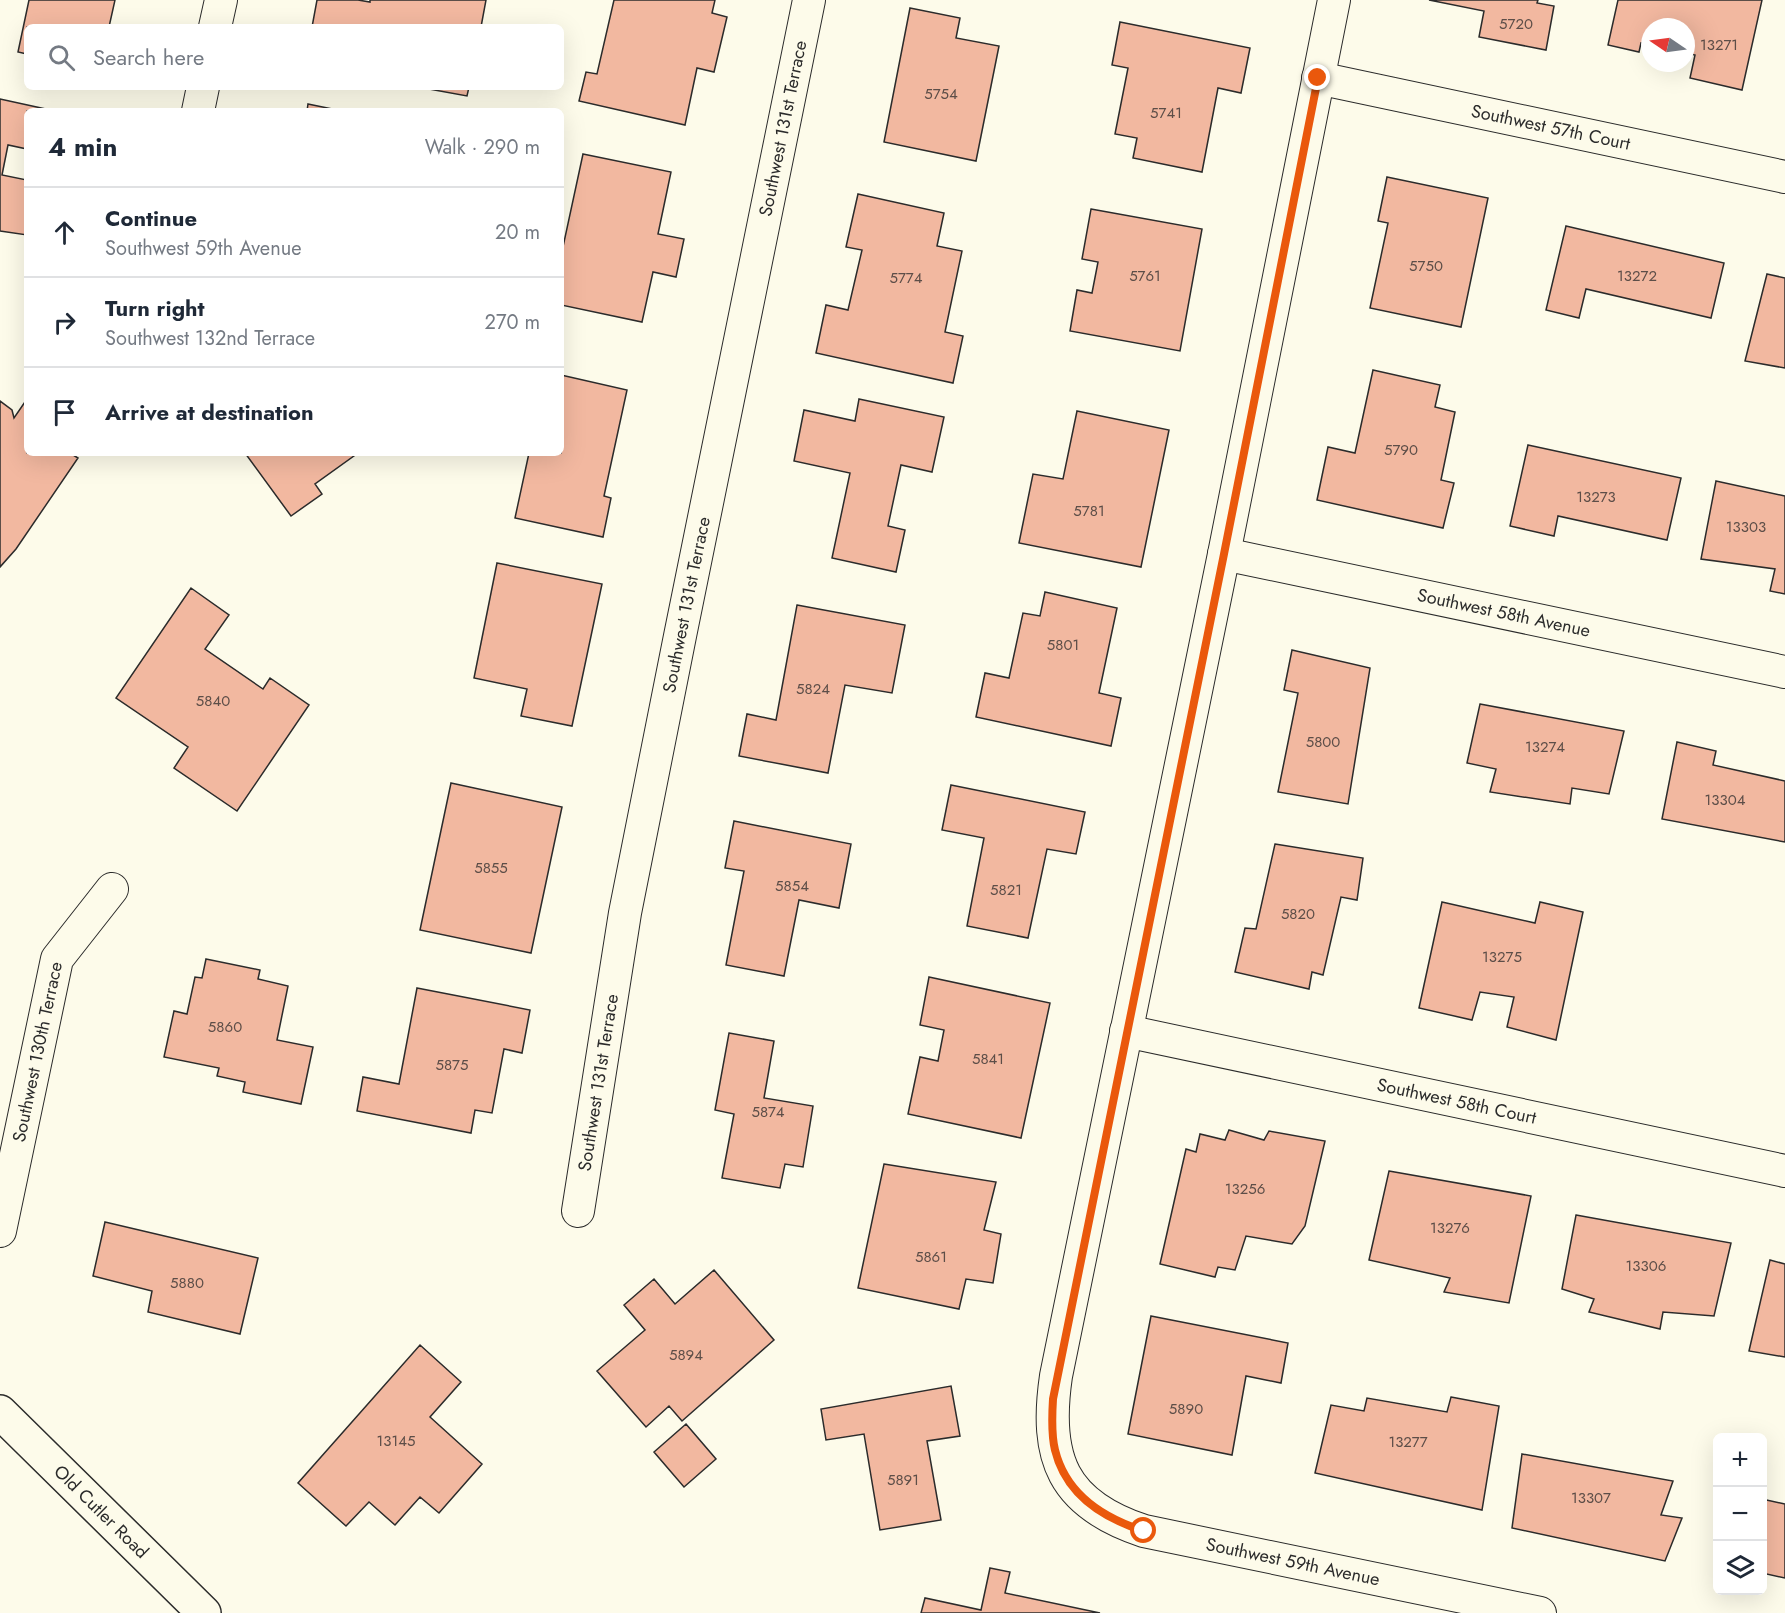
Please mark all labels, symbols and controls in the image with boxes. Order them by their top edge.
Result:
house number: 5720 [1499,13,1533,35]
north arrow [1641,18,1695,72]
search box [24,24,564,90]
house number: 13271 [1700,34,1738,56]
street label: Southwest 131st Terrace [752,38,813,219]
icon: search [45,41,78,74]
text: Search here [93,41,204,73]
route end [1304,64,1330,90]
house number: 5754 [924,83,958,105]
street label: Southwest 57th Court [1469,98,1633,157]
house number: 5741 [1150,102,1182,124]
text: 4 min [48,128,117,166]
text: Walk · 290 m [425,133,540,162]
text: Continue [105,202,197,234]
icon: ahead [48,216,81,249]
text: 20 m [495,218,540,247]
text: Southwest 59th Avenue [105,234,301,263]
house number: 5750 [1409,255,1443,277]
house number: 5761 [1129,265,1161,287]
house number: 13272 [1617,265,1657,287]
house number: 5774 [890,267,923,289]
text: Turn right [105,292,205,324]
icon: right [48,306,81,339]
text: 270 m [485,308,540,337]
text: Southwest 132nd Terrace [105,324,315,353]
icon: arrive [48,396,81,429]
text: Arrive at destination [105,396,314,428]
house number: 5790 [1384,439,1418,461]
house number: 13273 [1576,486,1616,508]
house number: 5781 [1073,500,1105,522]
street label: Southwest 131st Terrace [656,514,717,695]
house number: 13303 [1726,516,1766,538]
street label: Southwest 58th Avenue [1415,582,1593,644]
house number: 5801 [1047,634,1079,656]
house number: 5824 [796,678,830,700]
house number: 5840 [196,690,230,712]
house number: 5800 [1306,731,1340,753]
house number: 13274 [1525,736,1565,758]
house number: 13304 [1705,789,1746,811]
house number: 5855 [474,857,508,879]
house number: 5854 [775,875,809,897]
house number: 5821 [990,879,1022,901]
house number: 5820 [1281,903,1315,925]
house number: 13275 [1482,946,1522,968]
street label: Southwest 130th Terrace [6,959,69,1145]
street label: Southwest 131st Terrace [571,992,625,1173]
house number: 5860 [208,1016,242,1038]
house number: 5841 [972,1048,1004,1070]
house number: 5875 [436,1054,468,1076]
street label: Southwest 58th Court [1374,1072,1539,1131]
house number: 5874 [751,1101,785,1123]
house number: 13256 [1225,1178,1265,1200]
house number: 13276 [1430,1217,1470,1239]
house number: 5861 [915,1246,947,1268]
house number: 13306 [1626,1255,1666,1277]
house number: 5880 [170,1272,204,1294]
house number: 5894 [669,1344,703,1366]
house number: 5890 [1169,1398,1203,1420]
house number: 13145 [377,1430,415,1452]
house number: 13277 [1388,1431,1428,1453]
map controls [1713,1433,1767,1595]
button: + [1713,1433,1767,1487]
street label: Old Cutler Road [48,1459,154,1564]
house number: 5891 [887,1469,919,1491]
house number: 13307 [1571,1487,1611,1509]
button: − [1713,1487,1767,1541]
route start [1130,1517,1156,1543]
street label: Southwest 59th Avenue [1204,1531,1382,1592]
button: layers [1713,1541,1767,1595]

